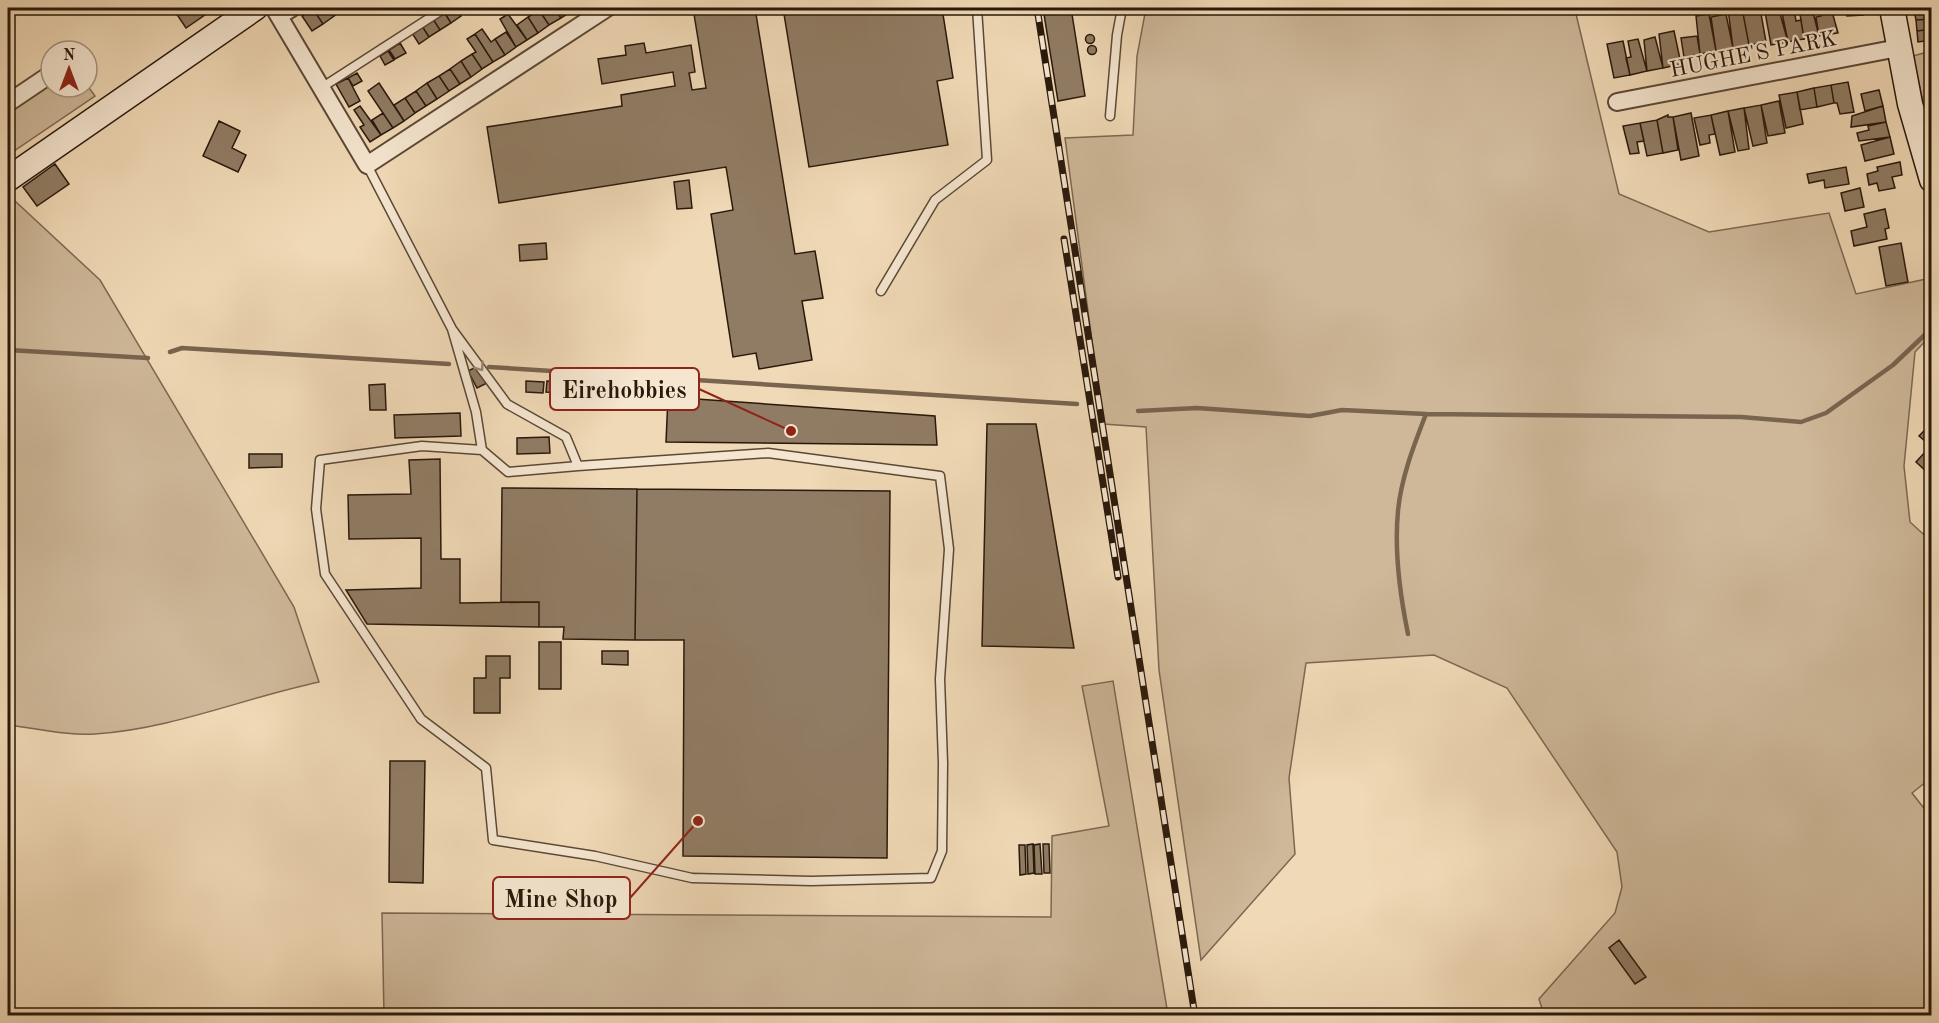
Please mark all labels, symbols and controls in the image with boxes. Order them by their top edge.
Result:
street label: HUGHE'S PARK [1668,28,1839,82]
north arrow [39,39,99,99]
text: N [63,48,76,64]
one-way arrow [473,360,484,371]
callout: Eirehobbies [550,368,699,410]
text: Eirehobbies [561,380,687,404]
callout: Mine Shop [493,877,630,919]
text: Mine Shop [504,889,618,913]

